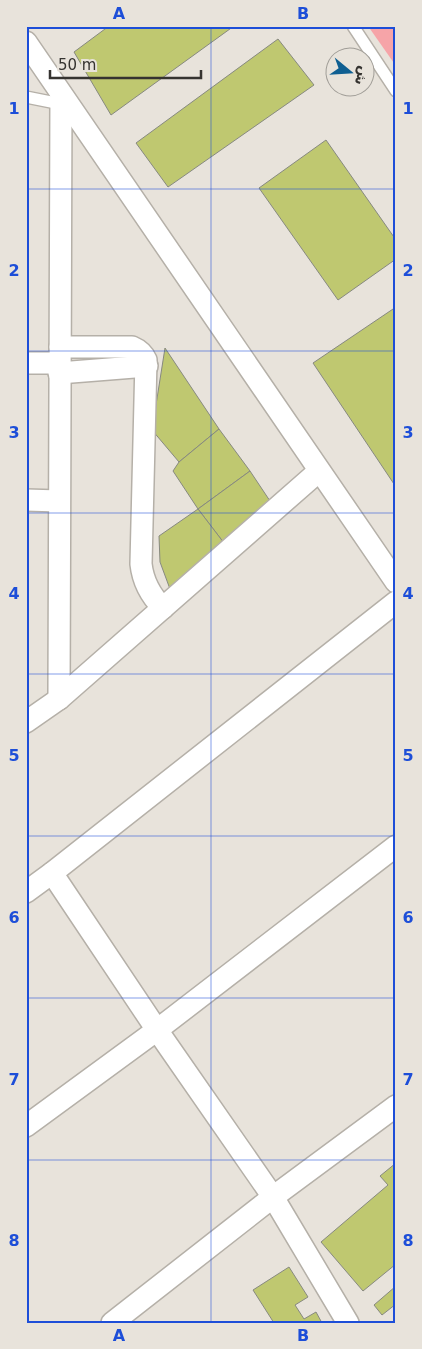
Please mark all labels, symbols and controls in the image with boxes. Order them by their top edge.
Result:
text: A [113,4,126,23]
text: B [297,4,309,23]
scale bar [50,48,201,80]
north arrow [324,48,374,98]
text: 50 m [58,56,96,74]
text: ش [352,64,373,88]
text: 1 [8,99,20,118]
text: 1 [402,99,414,118]
text: 2 [8,261,20,280]
text: 2 [402,261,414,280]
text: 3 [8,423,20,442]
text: 3 [402,423,414,442]
text: 4 [8,584,20,603]
text: 4 [402,584,414,603]
text: 5 [8,746,20,765]
text: 5 [402,746,414,765]
text: 6 [8,908,20,927]
text: 6 [402,908,414,927]
text: 7 [8,1070,20,1089]
text: 7 [402,1070,414,1089]
text: 8 [8,1231,20,1250]
text: 8 [402,1231,414,1250]
text: A [113,1326,126,1345]
text: B [297,1326,309,1345]

